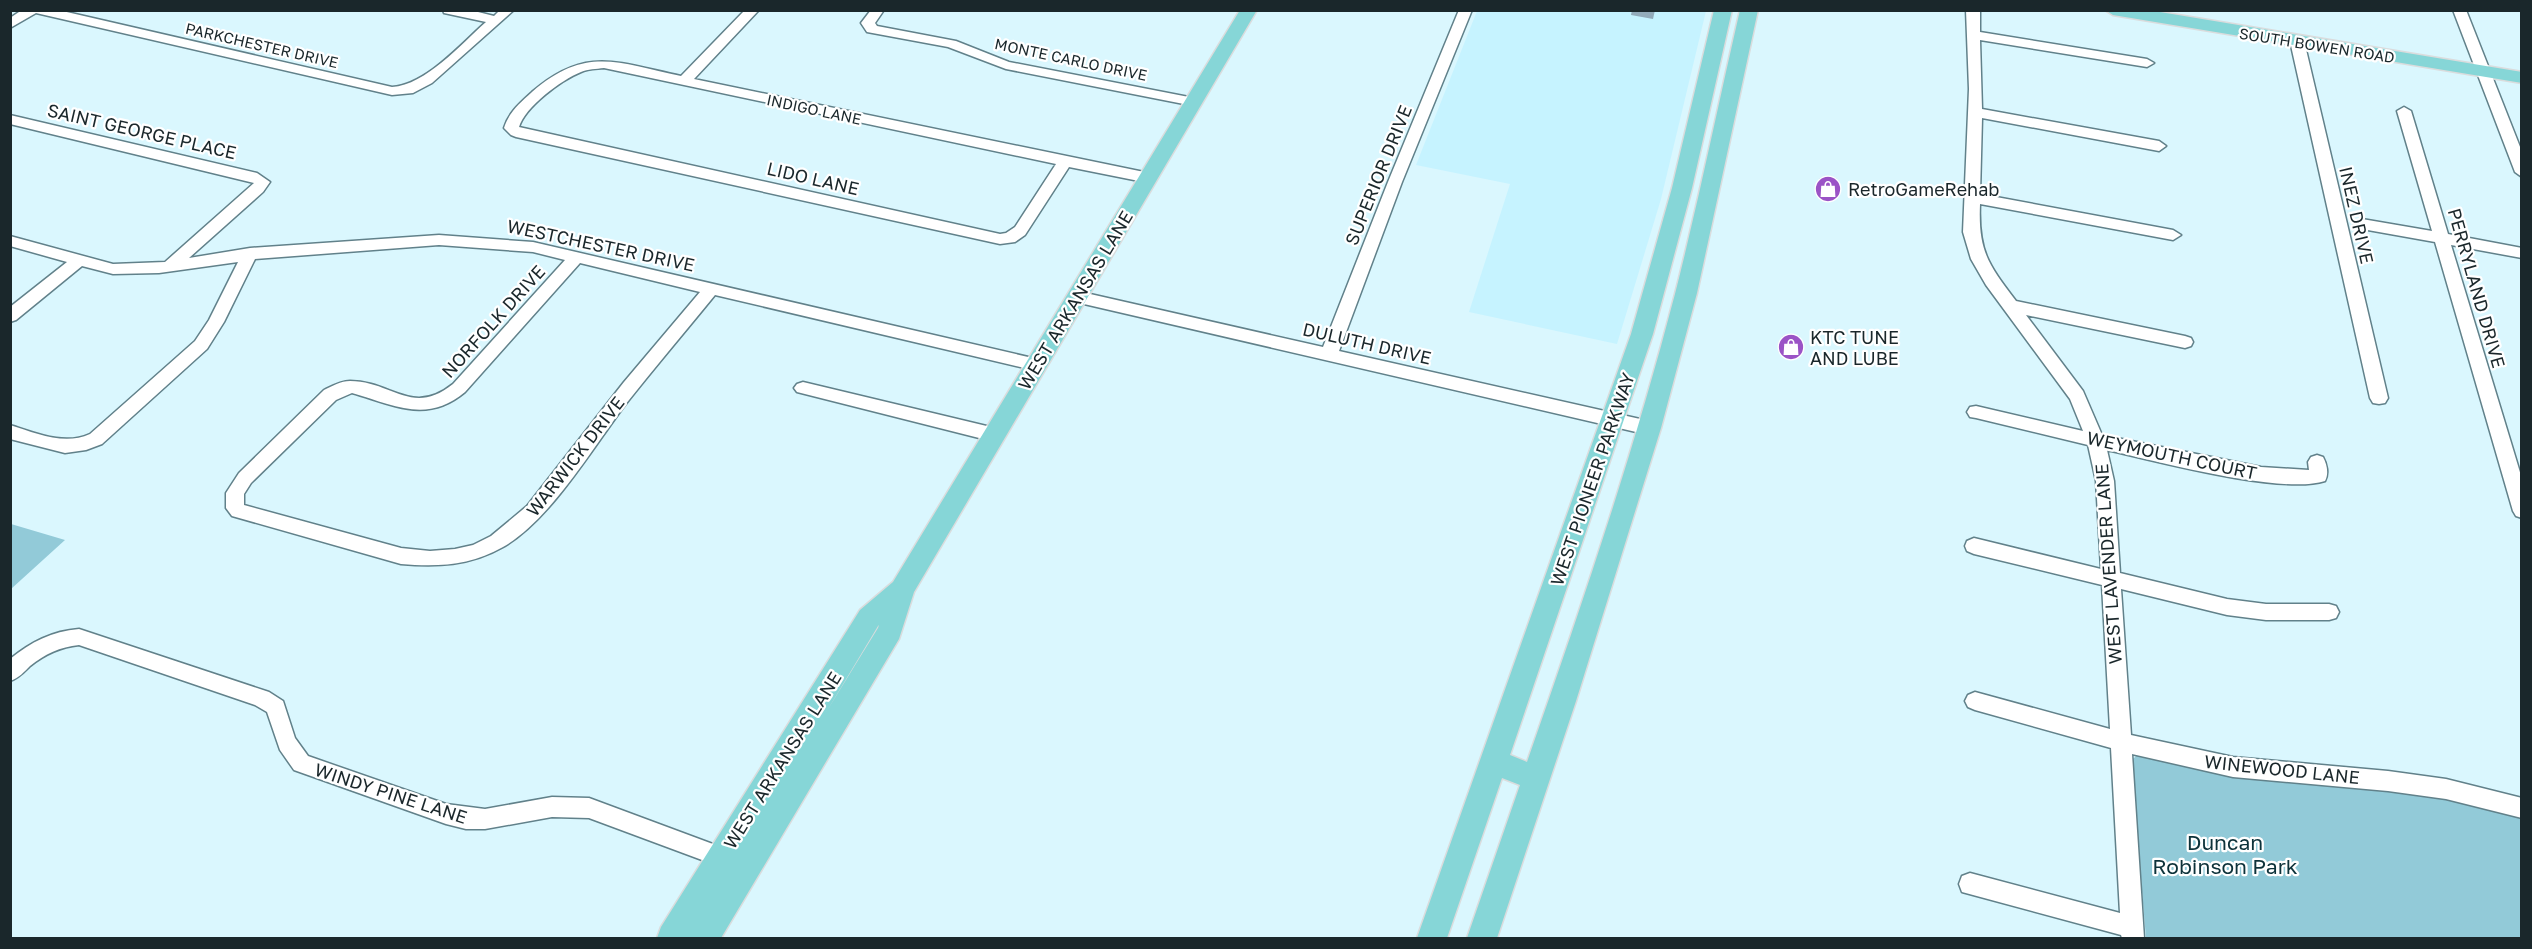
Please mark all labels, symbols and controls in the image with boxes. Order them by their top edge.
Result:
street label: PARKCHESTER DRIVE [184,19,340,71]
street label: SOUTH BOWEN ROAD [2238,24,2396,66]
street label: MONTE CARLO DRIVE [993,34,1149,84]
street label: INDIGO LANE [765,90,863,128]
street label: SAINT GEORGE PLACE [45,99,239,163]
street label: SUPERIOR DRIVE [1340,102,1416,248]
street label: LIDO LANE [765,157,861,199]
street label: INEZ DRIVE [2335,164,2379,266]
shop icon: RetroGameRehab [1813,174,1843,204]
place label: RetroGameRehab [1848,178,1999,200]
street label: PERRYLAND DRIVE [2444,205,2510,371]
street label: WEST ARKANSAS LANE [1013,207,1137,393]
street label: WESTCHESTER DRIVE [505,214,697,276]
street label: NORFOLK DRIVE [437,260,549,382]
street label: DULUTH DRIVE [1300,317,1434,369]
place label: KTC TUNE AND LUBE [1810,326,1899,369]
shop icon: KTC TUNE AND LUBE [1776,332,1806,362]
street label: WEST PIONEER PARKWAY [1545,369,1639,588]
street label: WARWICK DRIVE [521,392,629,520]
street label: WEYMOUTH COURT [2085,426,2259,484]
street label: WEST LAVENDER LANE [2090,463,2126,665]
street label: WEST ARKANSAS LANE [718,667,846,853]
street label: WINEWOOD LANE [2203,750,2361,788]
street label: WINDY PINE LANE [312,758,470,828]
park label: Duncan Robinson Park [2152,829,2298,879]

